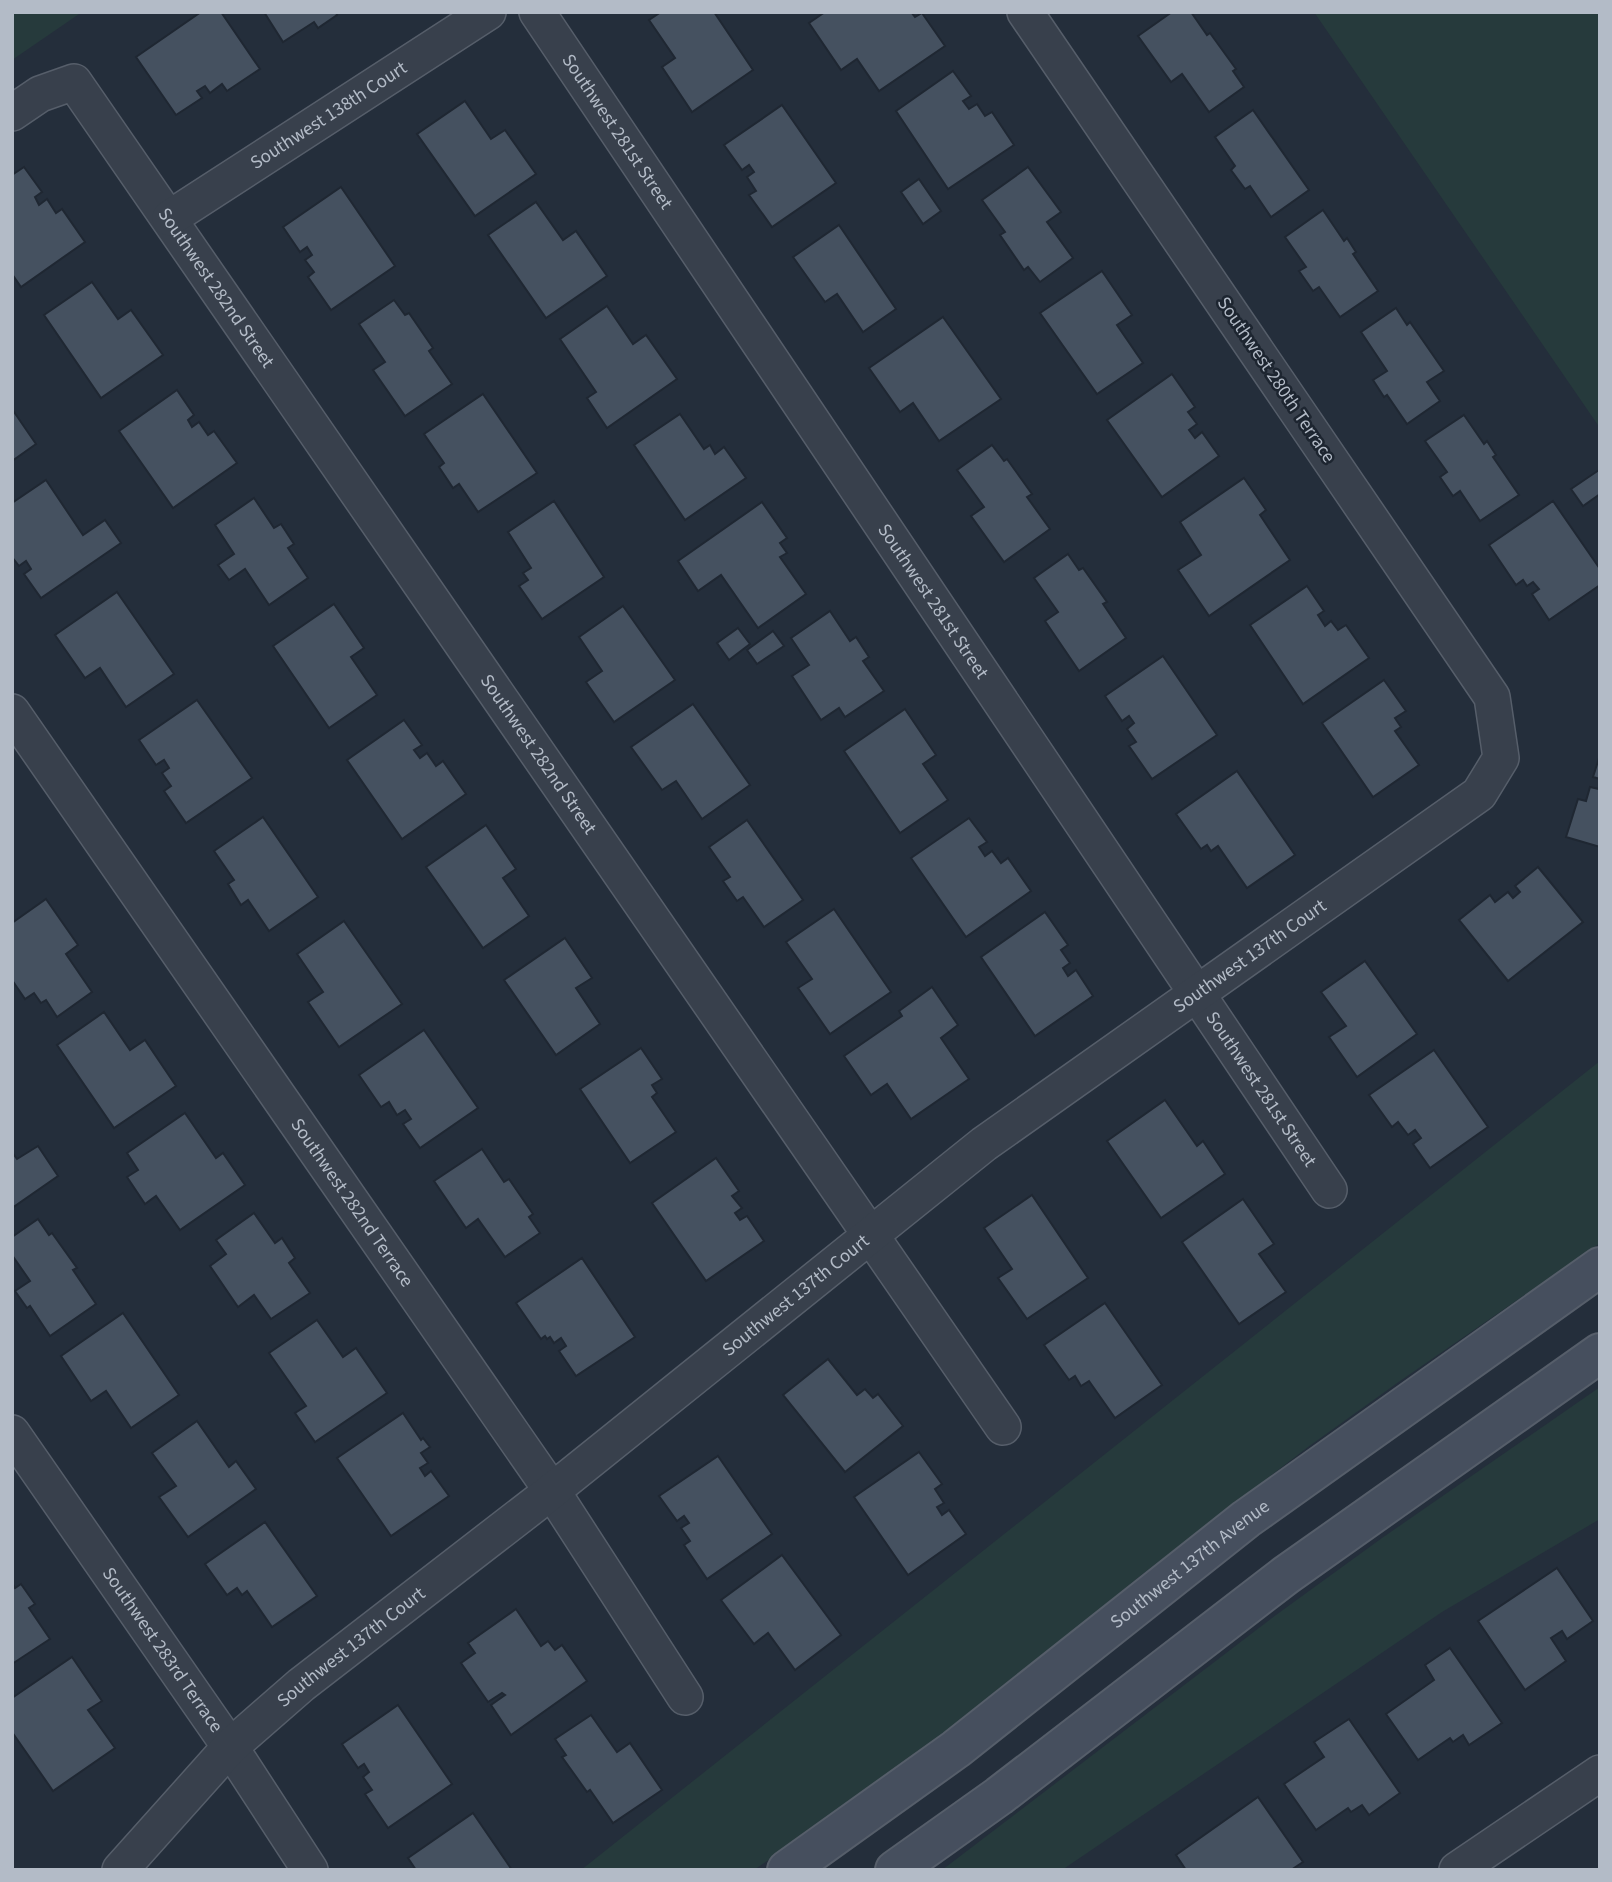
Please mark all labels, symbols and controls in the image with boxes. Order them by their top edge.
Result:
street label: Southwest 281st Street [555,48,680,215]
street label: Southwest 138th Court [245,54,413,176]
street label: Southwest 282nd Street [151,202,281,374]
street label: Southwest 280th Terrace [1210,291,1342,469]
street label: Southwest 281st Street [871,518,996,685]
street label: Southwest 282nd Street [473,669,604,840]
street label: Southwest 137th Court [1168,892,1332,1020]
street label: Southwest 281st Street [1199,1006,1324,1173]
street label: Southwest 282nd Terrace [284,1113,420,1293]
street label: Southwest 137th Court [716,1227,875,1363]
street label: Southwest 137th Avenue [1104,1493,1275,1635]
street label: Southwest 283rd Terrace [96,1562,230,1738]
street label: Southwest 137th Court [271,1580,431,1714]

